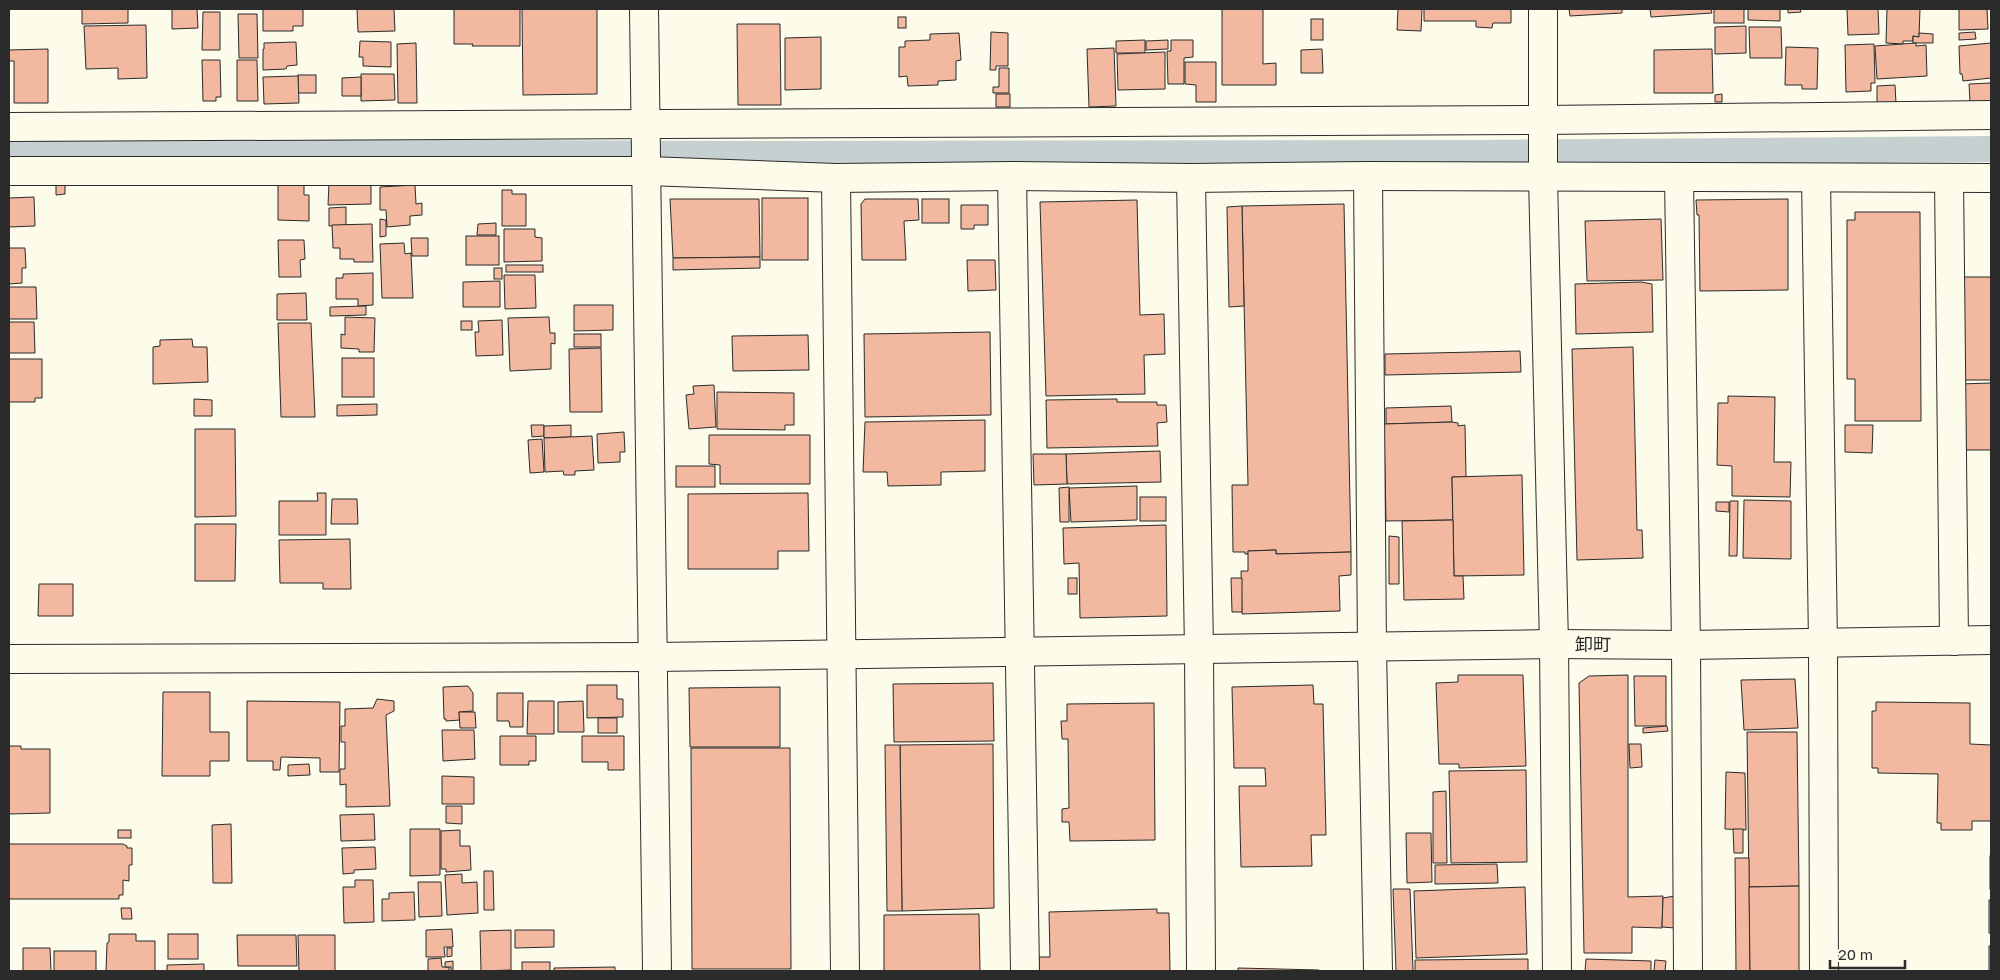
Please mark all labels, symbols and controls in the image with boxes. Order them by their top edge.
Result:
district label: 卸町 [1575,633,1611,655]
scale bar [1830,938,1905,970]
text: 20 m [1838,945,1873,963]

